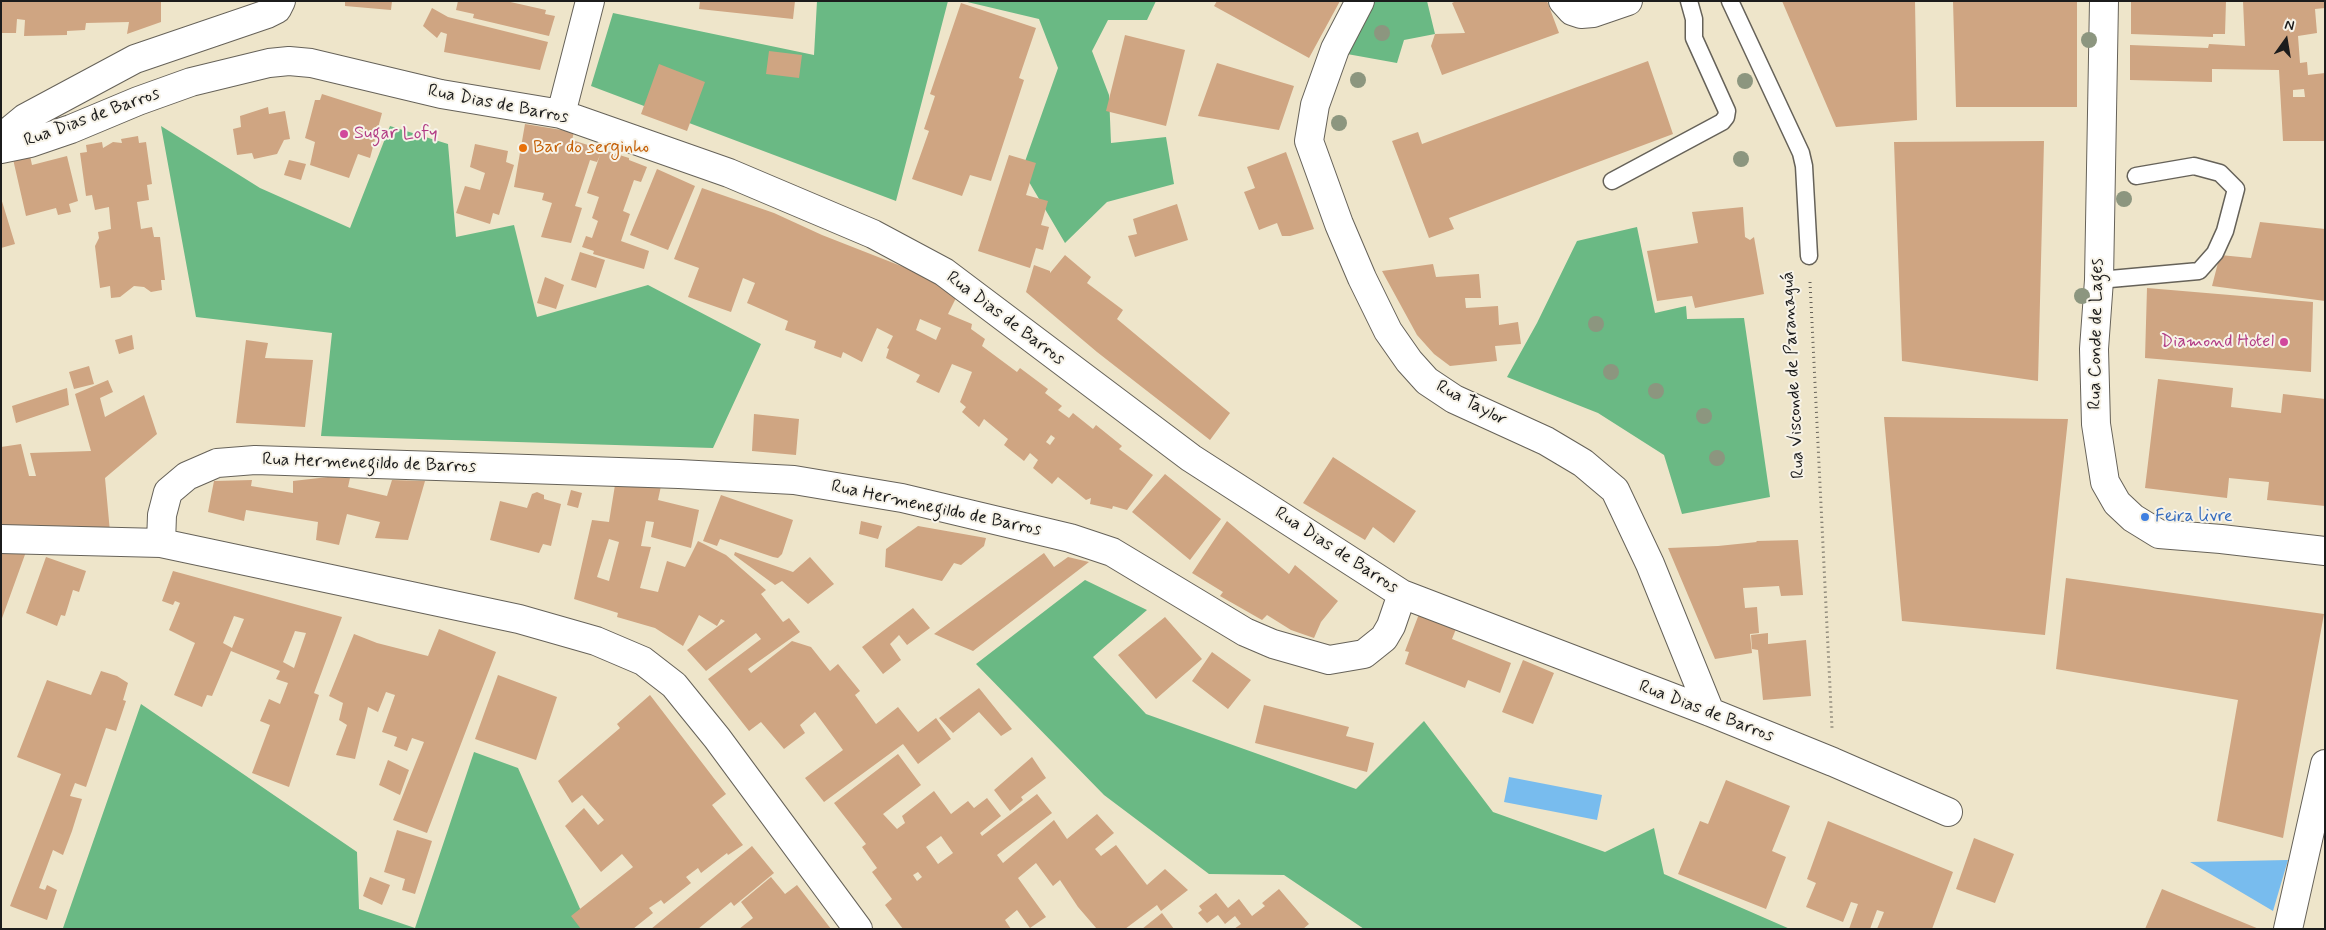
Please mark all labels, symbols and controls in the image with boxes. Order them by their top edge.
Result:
north arrow [2261,15,2311,65]
text: N [2283,16,2296,35]
street label: Rua Dias de Barros [426,81,570,129]
street label: Rua Dias de Barros [21,83,163,153]
place label: Sugar Lofy [354,123,438,145]
marker: Sugar Lofy [338,128,350,140]
place label: Bar do serginho [533,137,649,159]
marker: Bar do serginho [517,142,529,154]
street label: Rua Conde de Lages [2085,258,2109,410]
street label: Rua Dias de Barros [941,267,1069,371]
street label: Rua Visconde de Paranaguá [1778,271,1810,479]
place label: Diamond Hotel [2161,331,2274,353]
marker: Diamond Hotel [2278,336,2290,348]
street label: Rua Taylor [1432,376,1510,432]
street label: Rua Hermenegildo de Barros [262,449,476,479]
street label: Rua Hermenegildo de Barros [829,476,1043,542]
street label: Rua Dias de Barros [1270,503,1402,599]
place label: Feira livre [2155,506,2233,528]
marker: Feira livre [2139,511,2151,523]
street label: Rua Dias de Barros [1635,676,1777,748]

